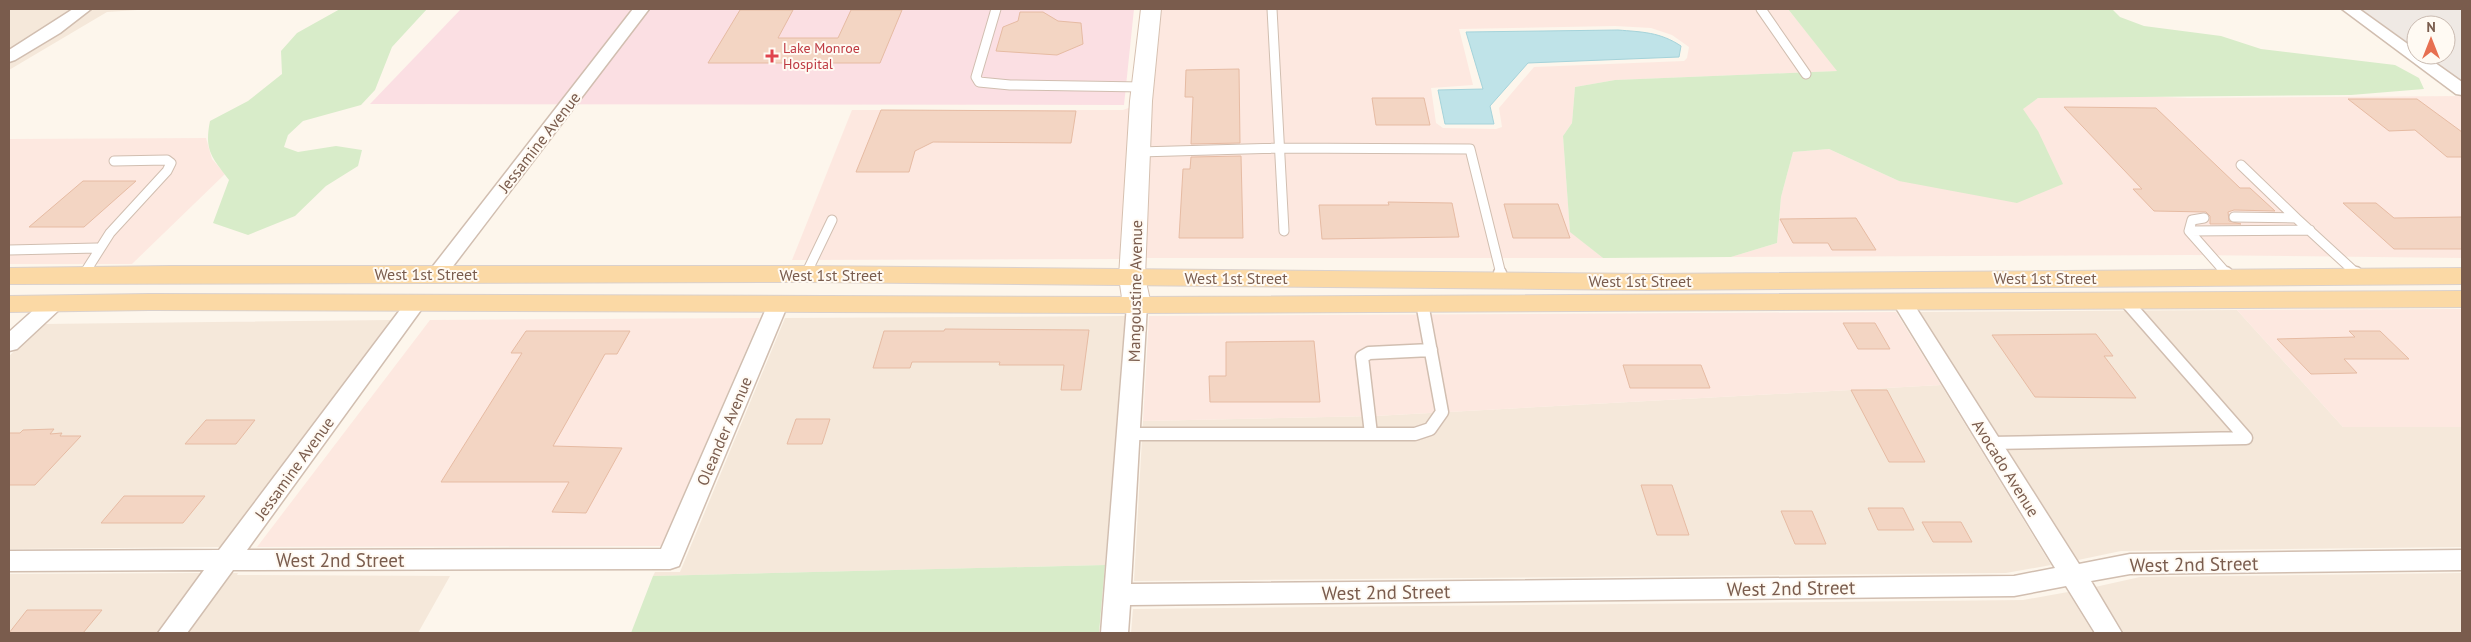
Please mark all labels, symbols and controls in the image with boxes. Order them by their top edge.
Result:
north arrow [2406,15,2456,65]
text: N [2426,18,2436,36]
place label: Lake Monroe Hospital [783,39,860,73]
marker: Lake Monroe Hospital [765,49,779,63]
street label: Jessamine Avenue [493,88,584,197]
street label: Mangoustine Avenue [1124,220,1146,362]
street label: West 1st Street [374,264,478,284]
street label: West 1st Street [779,265,883,285]
street label: West 1st Street [1184,268,1288,288]
street label: West 1st Street [1993,268,2097,288]
street label: West 1st Street [1588,271,1692,291]
street label: Oleander Avenue [692,374,756,488]
street label: Jessamine Avenue [249,413,338,524]
street label: Avocado Avenue [1968,416,2044,520]
street label: West 2nd Street [276,548,405,572]
street label: West 2nd Street [2129,551,2259,577]
street label: West 2nd Street [1726,575,1856,601]
street label: West 2nd Street [1321,579,1451,605]

